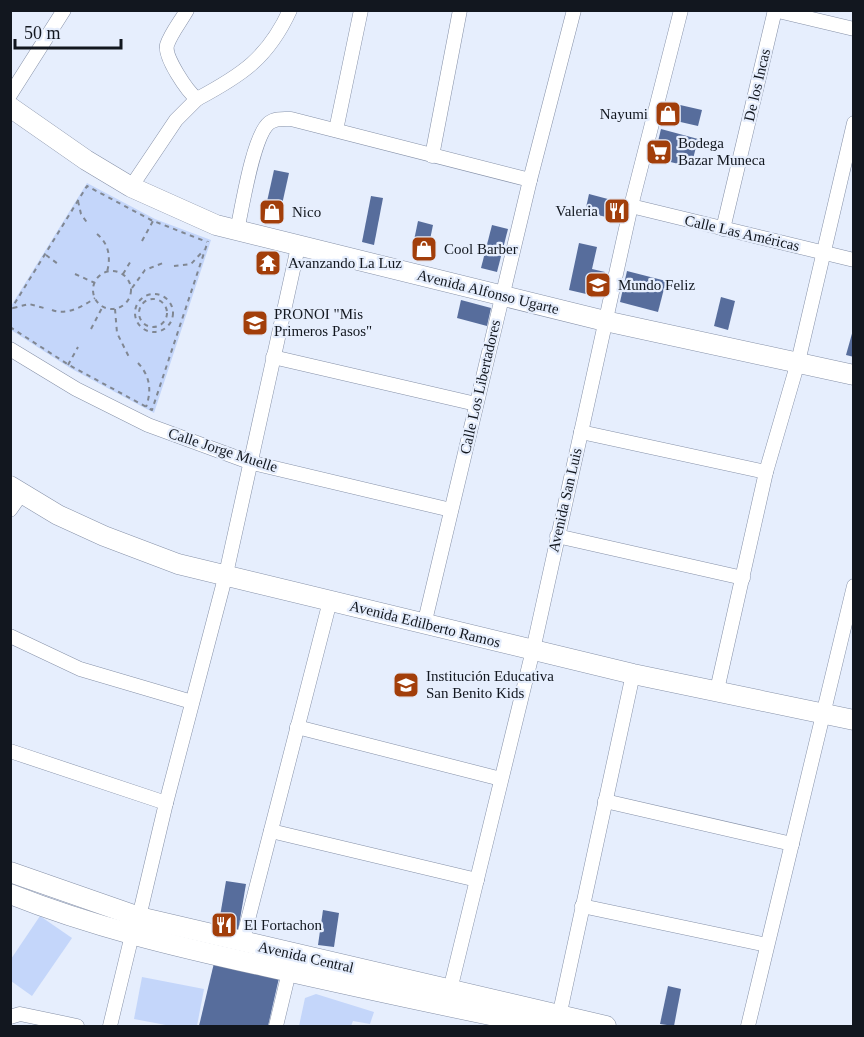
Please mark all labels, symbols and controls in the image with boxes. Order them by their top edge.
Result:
scale bar [15,12,122,50]
text: 50 m [24,23,61,43]
street label: De los Incas [741,47,773,123]
shop icon: Nayumi [653,99,683,129]
place label: Nayumi [600,106,648,122]
place label: Bodega Bazar Muneca [678,135,765,168]
supermarket icon: Bodega Bazar Muneca [644,137,674,167]
restaurant icon: Valeria [602,196,632,226]
shop icon: Nico [257,197,287,227]
place label: Valeria [556,203,598,219]
place label: Nico [292,204,321,220]
street label: Calle Las Américas [683,212,801,254]
shop icon: Cool Barber [409,234,439,264]
place label: Cool Barber [444,241,518,257]
temple icon: Avanzando La Luz [253,248,283,278]
place label: Avanzando La Luz [288,255,402,271]
street label: Avenida Alfonso Ugarte [415,267,561,317]
school or university icon: Mundo Feliz [583,270,613,300]
place label: Mundo Feliz [618,277,695,293]
place label: PRONOI "Mis Primeros Pasos" [274,306,372,339]
school or university icon: PRONOI "Mis Primeros Pasos" [240,308,270,338]
street label: Calle Los Libertadores [457,318,503,456]
street label: Calle Jorge Muelle [166,425,280,475]
street label: Avenida San Luis [545,446,585,554]
street label: Avenida Edilberto Ramos [348,598,502,651]
place label: Institución Educativa San Benito Kids [426,668,554,701]
school or university icon: Institución Educativa San Benito Kids [391,670,421,700]
restaurant icon: El Fortachon [209,910,239,940]
place label: El Fortachon [244,917,322,933]
street label: Avenida Central [257,938,355,976]

